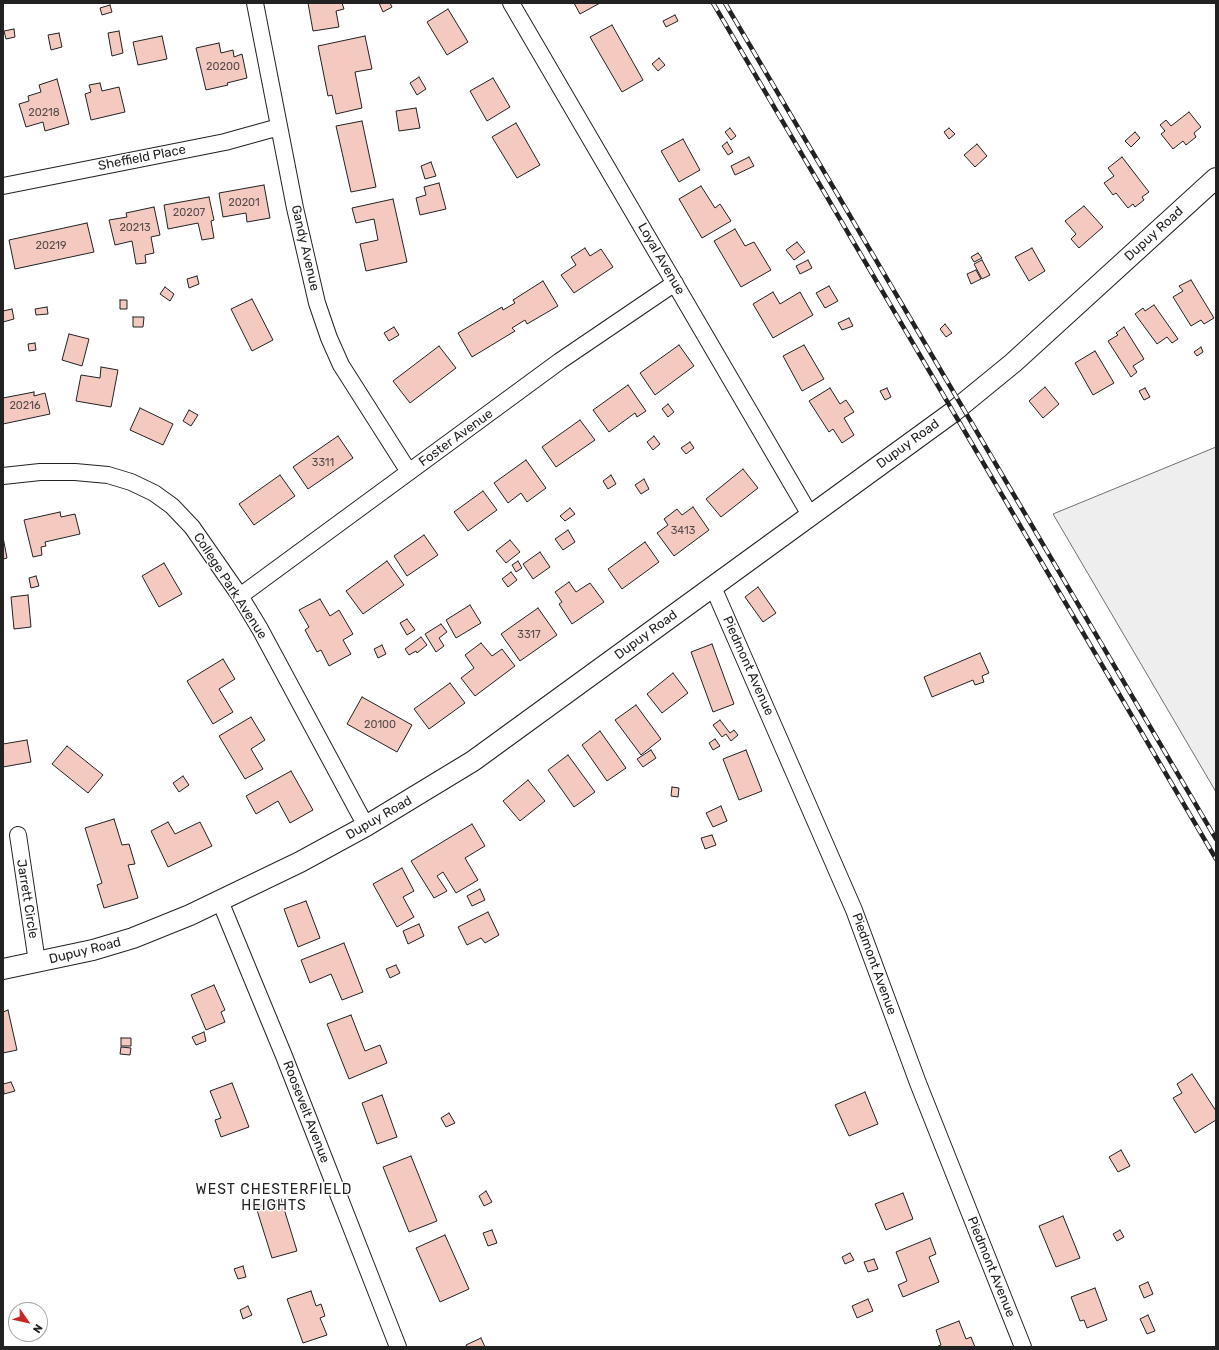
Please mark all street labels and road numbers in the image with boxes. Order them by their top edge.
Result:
street label: Sheffield Place [97,142,187,174]
street label: Gandy Avenue [288,204,322,292]
street label: Dupuy Road [1121,204,1187,264]
street label: Loyal Avenue [634,220,688,298]
street label: Foster Avenue [416,406,496,470]
street label: Dupuy Road [874,416,942,472]
street label: College Park Avenue [190,530,270,642]
street label: Dupuy Road [612,607,680,663]
street label: Piedmont Avenue [719,614,777,718]
street label: Dupuy Road [343,793,415,843]
street label: Jarrett Circle [13,858,41,940]
street label: Piedmont Avenue [848,911,900,1017]
street label: Dupuy Road [47,935,123,967]
street label: Roosevelt Avenue [279,1059,333,1165]
street label: Piedmont Avenue [964,1214,1018,1320]

